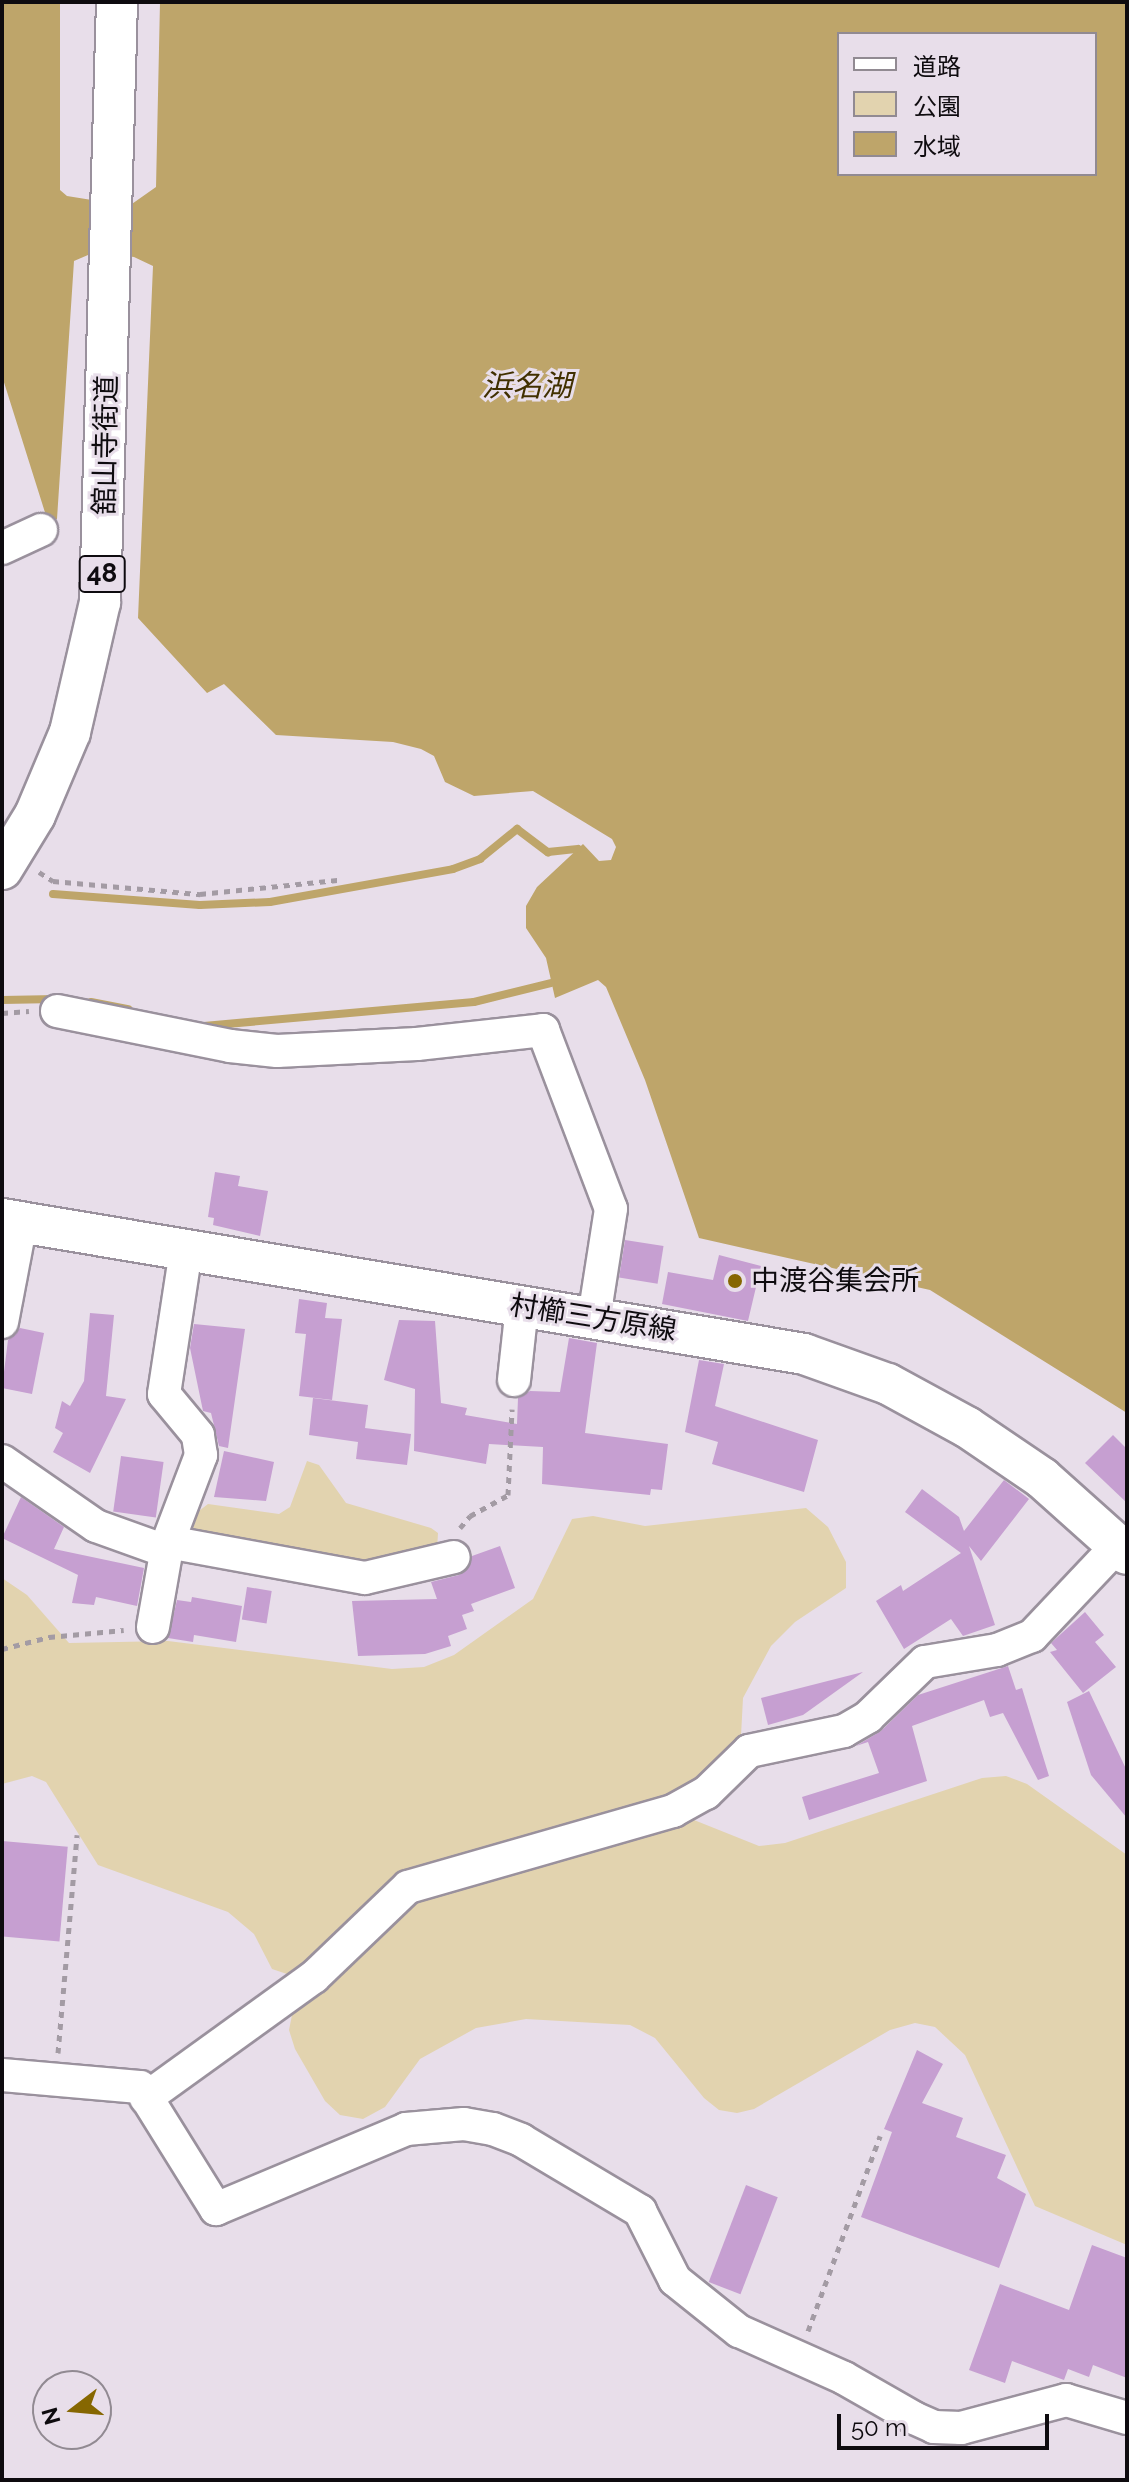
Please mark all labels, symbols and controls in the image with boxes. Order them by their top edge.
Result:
legend [837,32,1097,176]
text: 道路 [913,52,961,81]
text: 公園 [913,92,961,121]
text: 水域 [913,132,961,161]
water label: 浜名湖 [482,368,572,404]
street label: 舘山寺街道 [88,375,124,515]
road number: 48 [78,552,126,596]
place label: 中渡谷集会所 [751,1264,919,1298]
marker: 中渡谷集会所 [726,1272,744,1290]
street label: 村櫛三方原線 [507,1288,679,1348]
north arrow [32,2370,112,2450]
scale bar [841,2398,1053,2448]
text: N [36,2404,66,2428]
text: 50 m [851,2413,907,2442]

